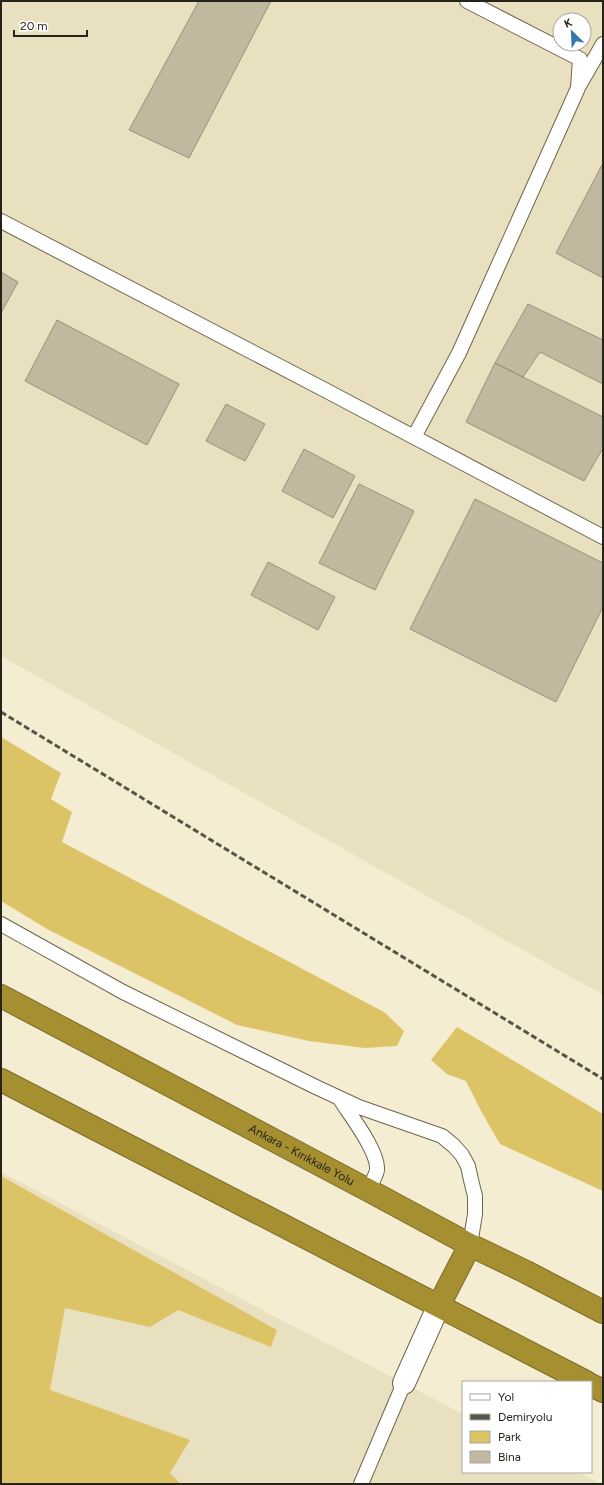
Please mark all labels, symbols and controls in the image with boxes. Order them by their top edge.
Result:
scale bar [14,12,87,38]
north arrow [552,12,592,52]
text: K [562,16,575,31]
text: 20 m [20,19,48,33]
street label: Ankara - Kırıkkale Yolu [246,1121,357,1189]
legend [462,1381,592,1473]
text: Yol [498,1390,514,1404]
text: Demiryolu [498,1410,552,1424]
text: Park [498,1430,521,1444]
text: Bina [498,1450,521,1464]

